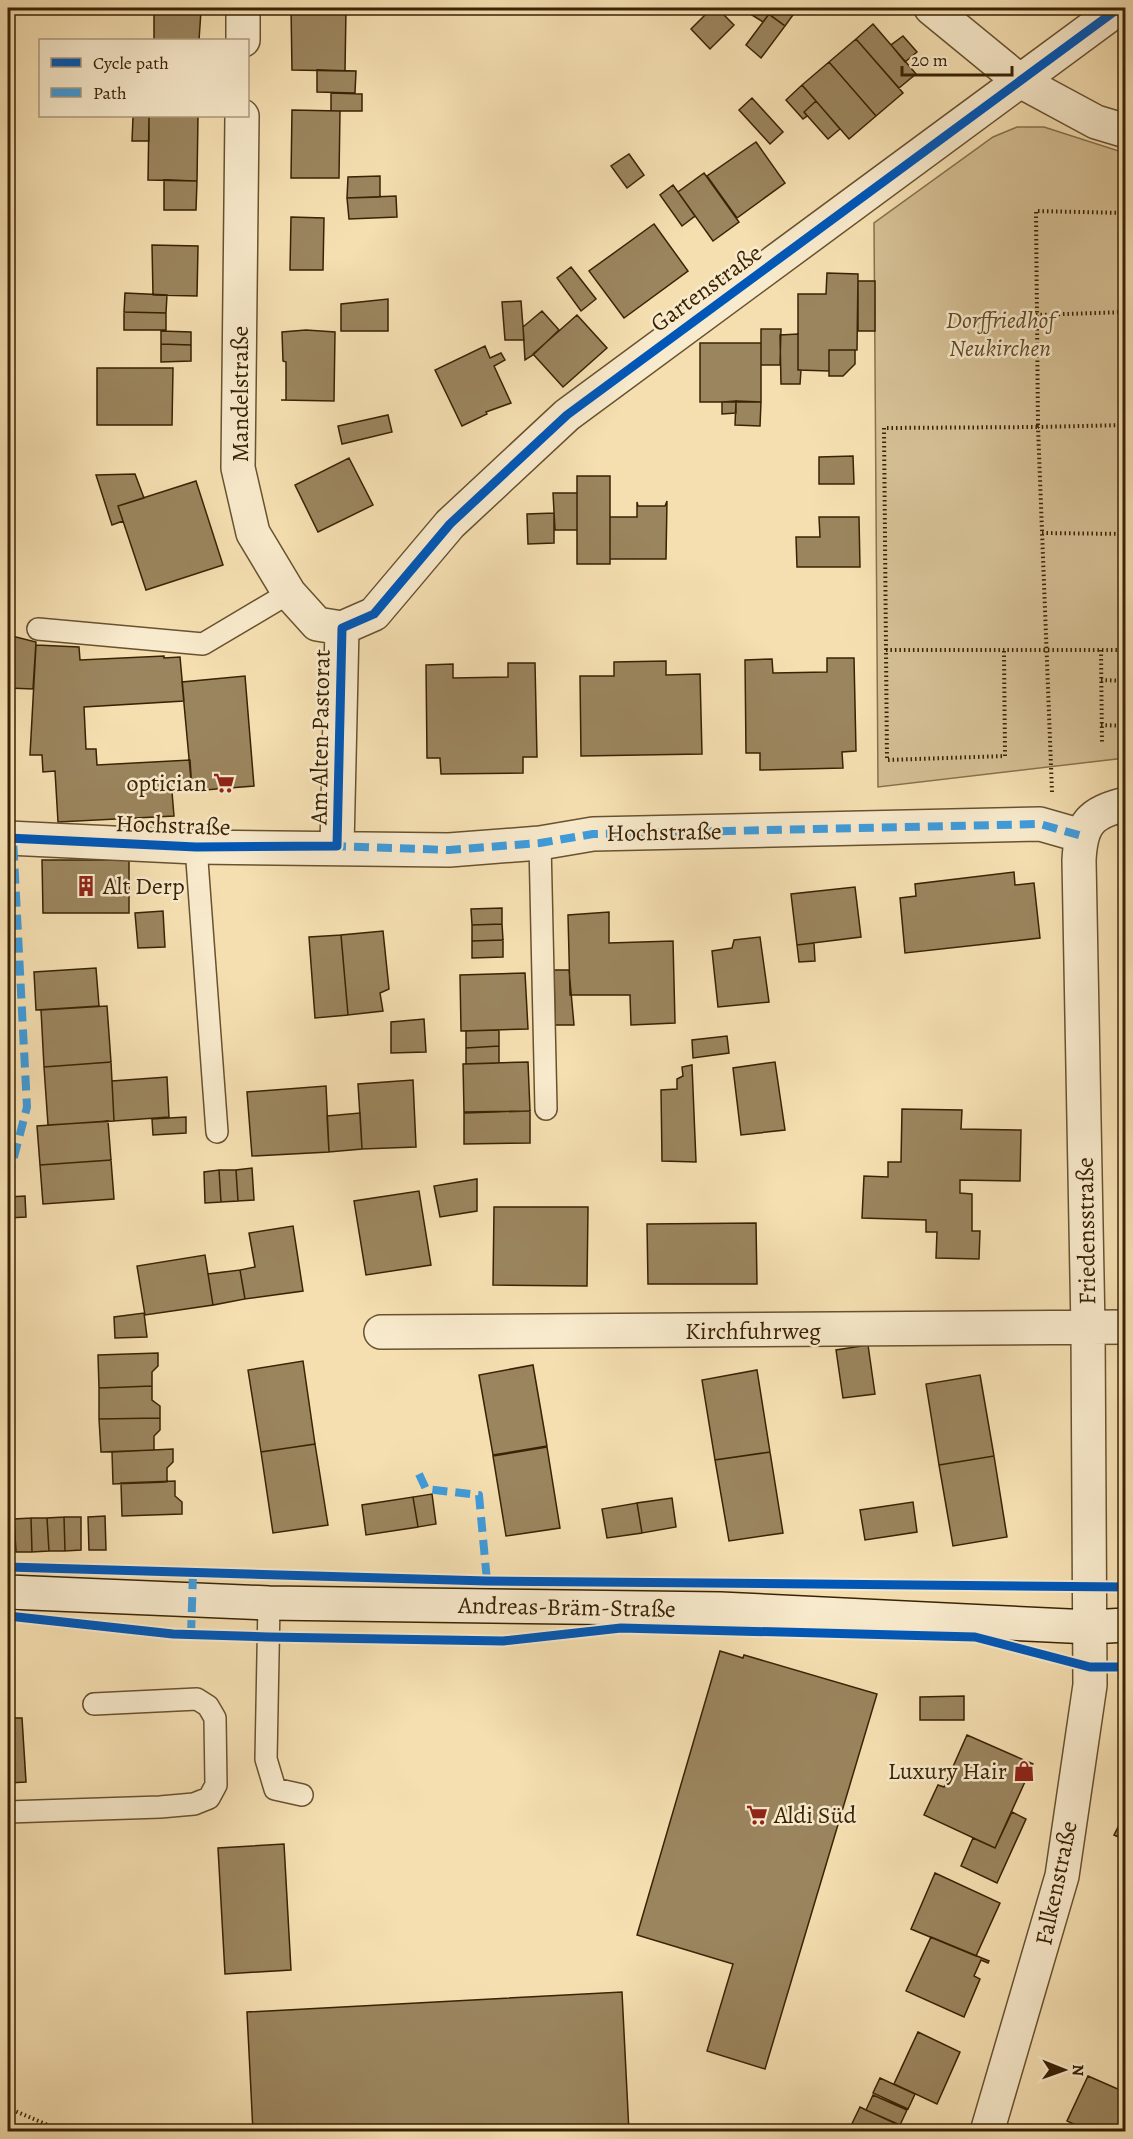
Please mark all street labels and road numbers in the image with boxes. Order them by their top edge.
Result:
street label: Gartenstraße [644,237,768,339]
street label: Mandelstraße [224,326,256,462]
street label: Am Alten Pastorat [302,649,338,826]
street label: Hochstraße [115,807,231,843]
street label: Hochstraße [606,815,722,849]
street label: Friedensstraße [1069,1157,1103,1305]
street label: Kirchfuhrweg [685,1315,821,1347]
street label: Andreas-Bräm-Straße [457,1589,676,1625]
street label: Falkenstraße [1027,1818,1085,1948]

